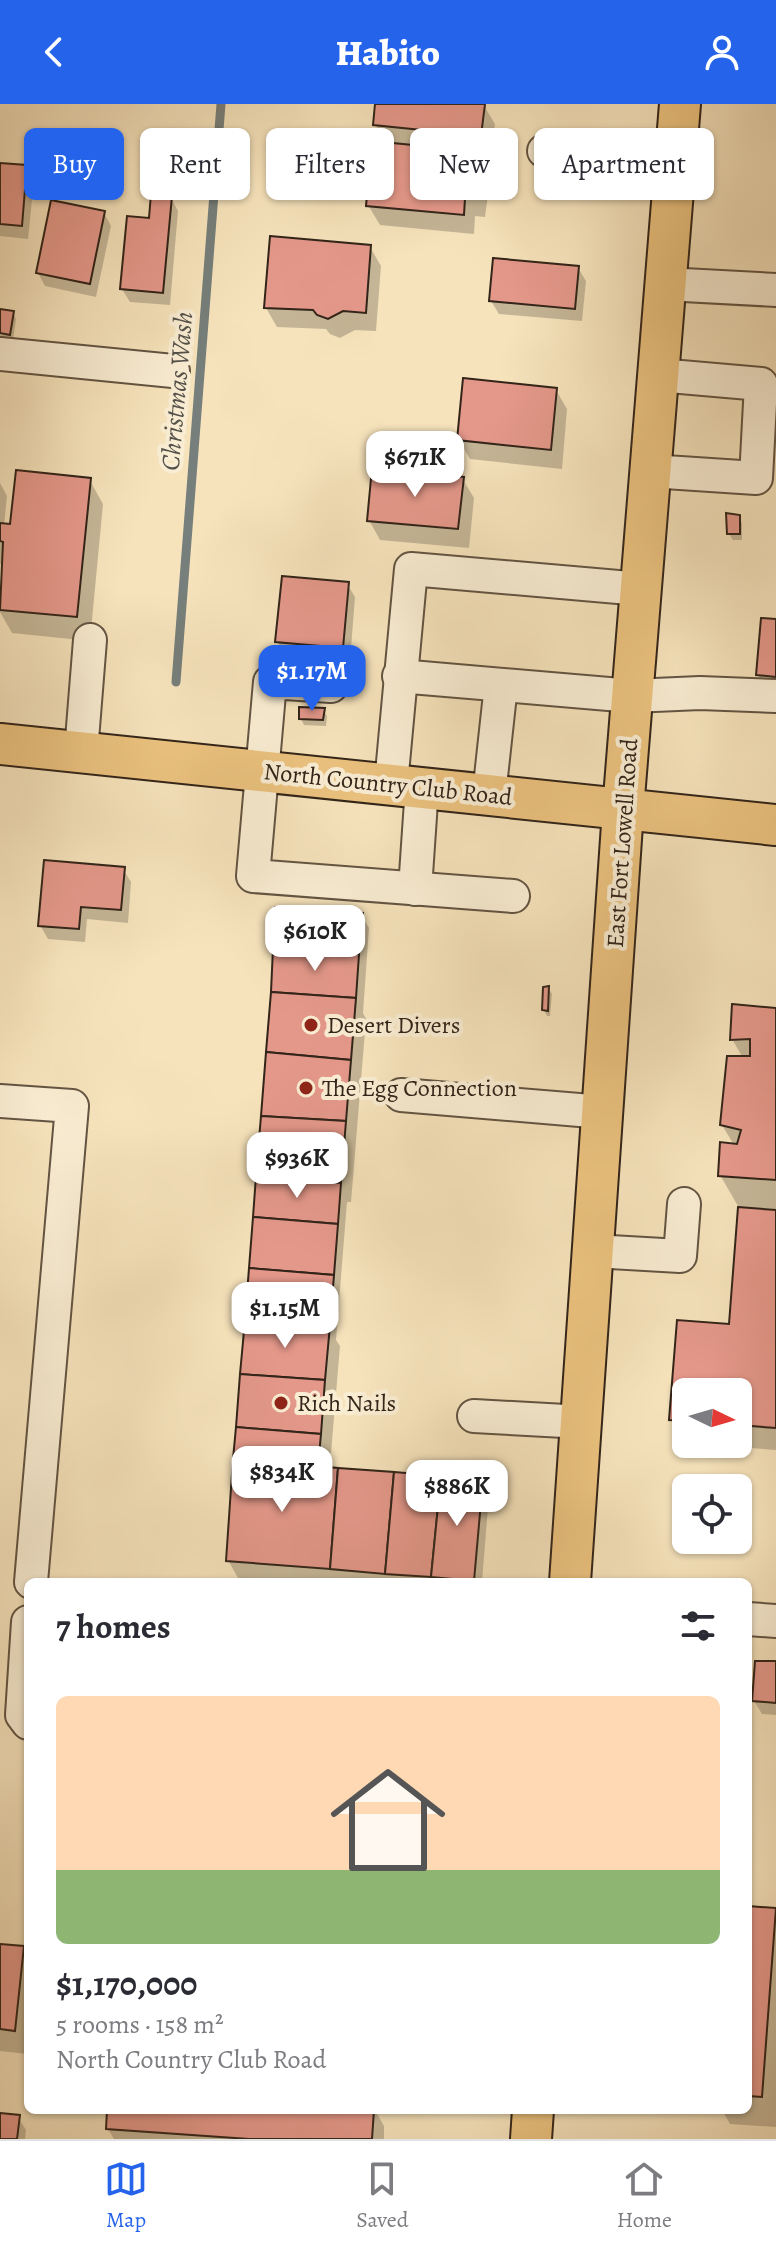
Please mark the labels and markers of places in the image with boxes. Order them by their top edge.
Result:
pin: $671K [359,431,471,499]
pin: $1.17M [247,645,377,713]
pin: $610K [259,905,371,973]
place label: Desert Divers [327,1009,460,1041]
marker: Desert Divers [302,1016,320,1034]
place label: The Egg Connection [322,1072,517,1104]
marker: The Egg Connection [297,1079,315,1097]
pin: $936K [241,1132,353,1200]
pin: $1.15M [220,1282,350,1350]
place label: Rich Nails [297,1387,396,1419]
marker: Rich Nails [272,1394,290,1412]
pin: $834K [226,1446,338,1514]
pin: $886K [401,1460,513,1528]

